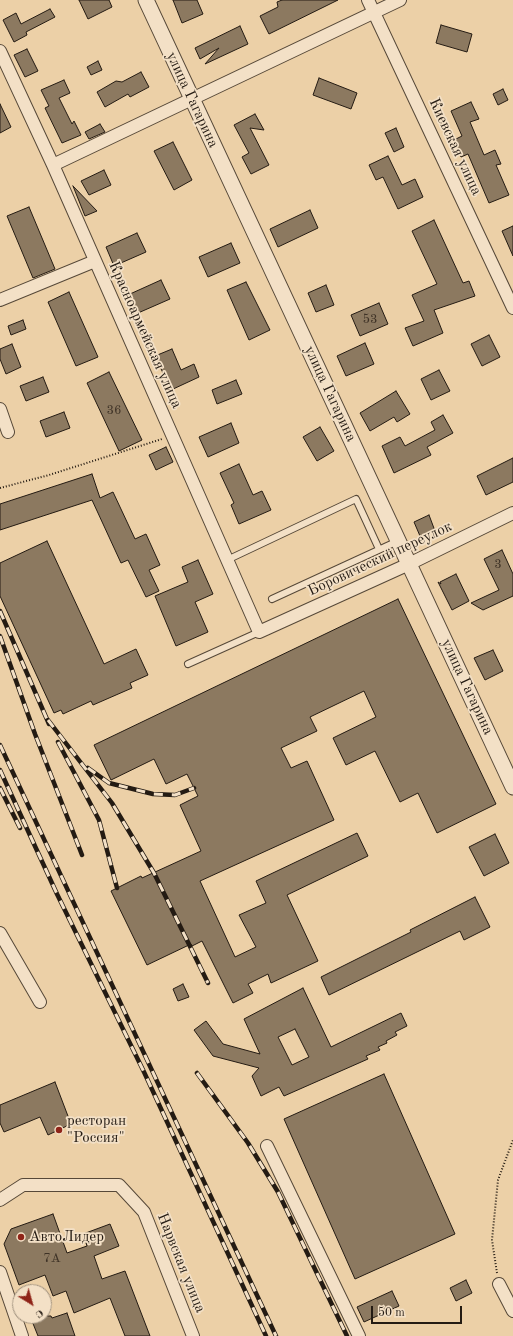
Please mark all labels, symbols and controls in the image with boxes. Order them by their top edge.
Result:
street label: улица Гагарина [162,49,222,151]
street label: Киевская улица [425,96,485,198]
street label: Красноармейская улица [104,259,186,411]
house number: 53 [362,312,378,328]
street label: улица Гагарина [300,343,360,445]
house number: 36 [106,403,122,419]
street label: Боровический переулок [305,518,455,600]
house number: 3 [494,557,502,573]
street label: улица Гагарина [437,636,497,738]
place label: ресторан "Россия" [67,1112,126,1147]
marker: ресторан "Россия" [54,1125,64,1135]
street label: Нарвская улица [153,1210,209,1316]
place label: АвтоЛидер [29,1228,104,1246]
marker: АвтоЛидер [16,1232,26,1242]
house number: 7А [43,1251,61,1267]
north arrow [12,1284,52,1324]
scale bar [373,1298,464,1324]
text: С [33,1307,45,1320]
text: 50 m [378,1307,405,1319]

